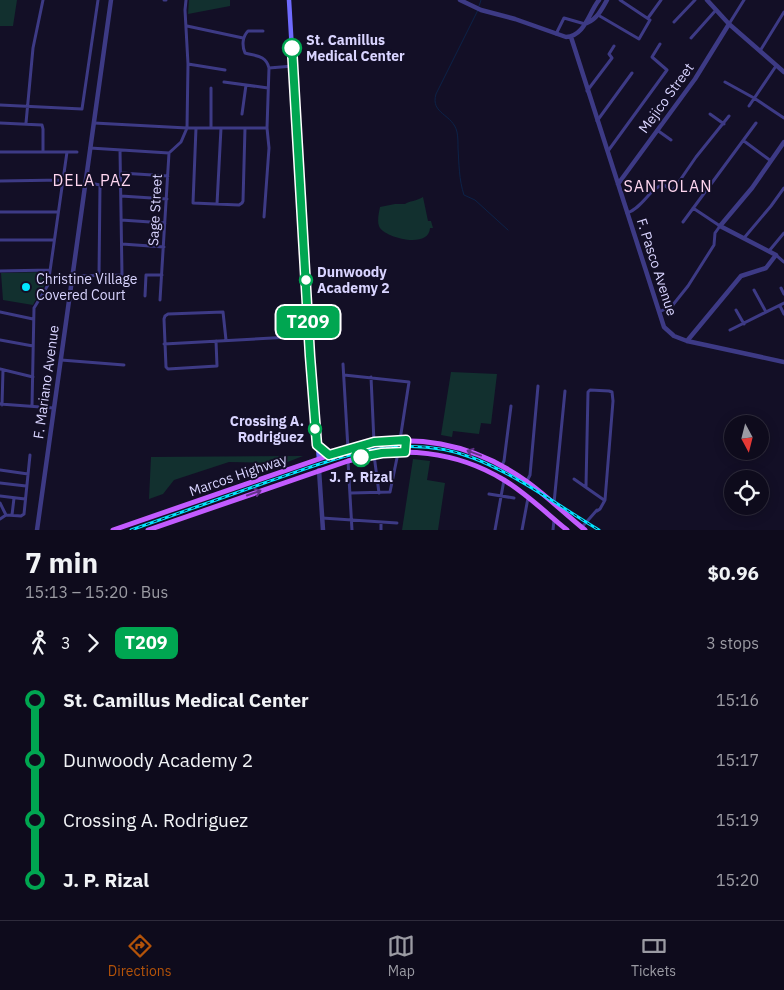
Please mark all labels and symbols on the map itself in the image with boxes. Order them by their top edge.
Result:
place label: St. Camillus Medical Center [306,31,405,65]
marker: St. Camillus Medical Center [282,38,302,58]
street label: Mejico Street [634,59,698,137]
district label: DELA PAZ [53,170,131,190]
street label: Sage Street [144,173,166,247]
district label: SANTOLAN [624,176,712,196]
street label: F. Pasco Avenue [633,216,681,318]
place label: Dunwoody Academy 2 [317,263,390,297]
place label: Christine Village Covered Court [36,270,138,304]
marker: Dunwoody Academy 2 [299,273,313,287]
marker: Christine Village Covered Court [20,281,32,293]
line badge: T209 [273,306,343,338]
street label: F. Mariano Avenue [29,324,63,440]
place label: Crossing A. Rodriguez [230,412,304,446]
north arrow [724,415,769,460]
marker: Crossing A. Rodriguez [308,422,322,436]
marker: J. P. Rizal [351,447,371,467]
one-way arrow [467,448,482,457]
street label: Marcos Highway [187,450,289,500]
place label: J. P. Rizal [329,468,393,486]
one-way arrow [246,488,261,497]

